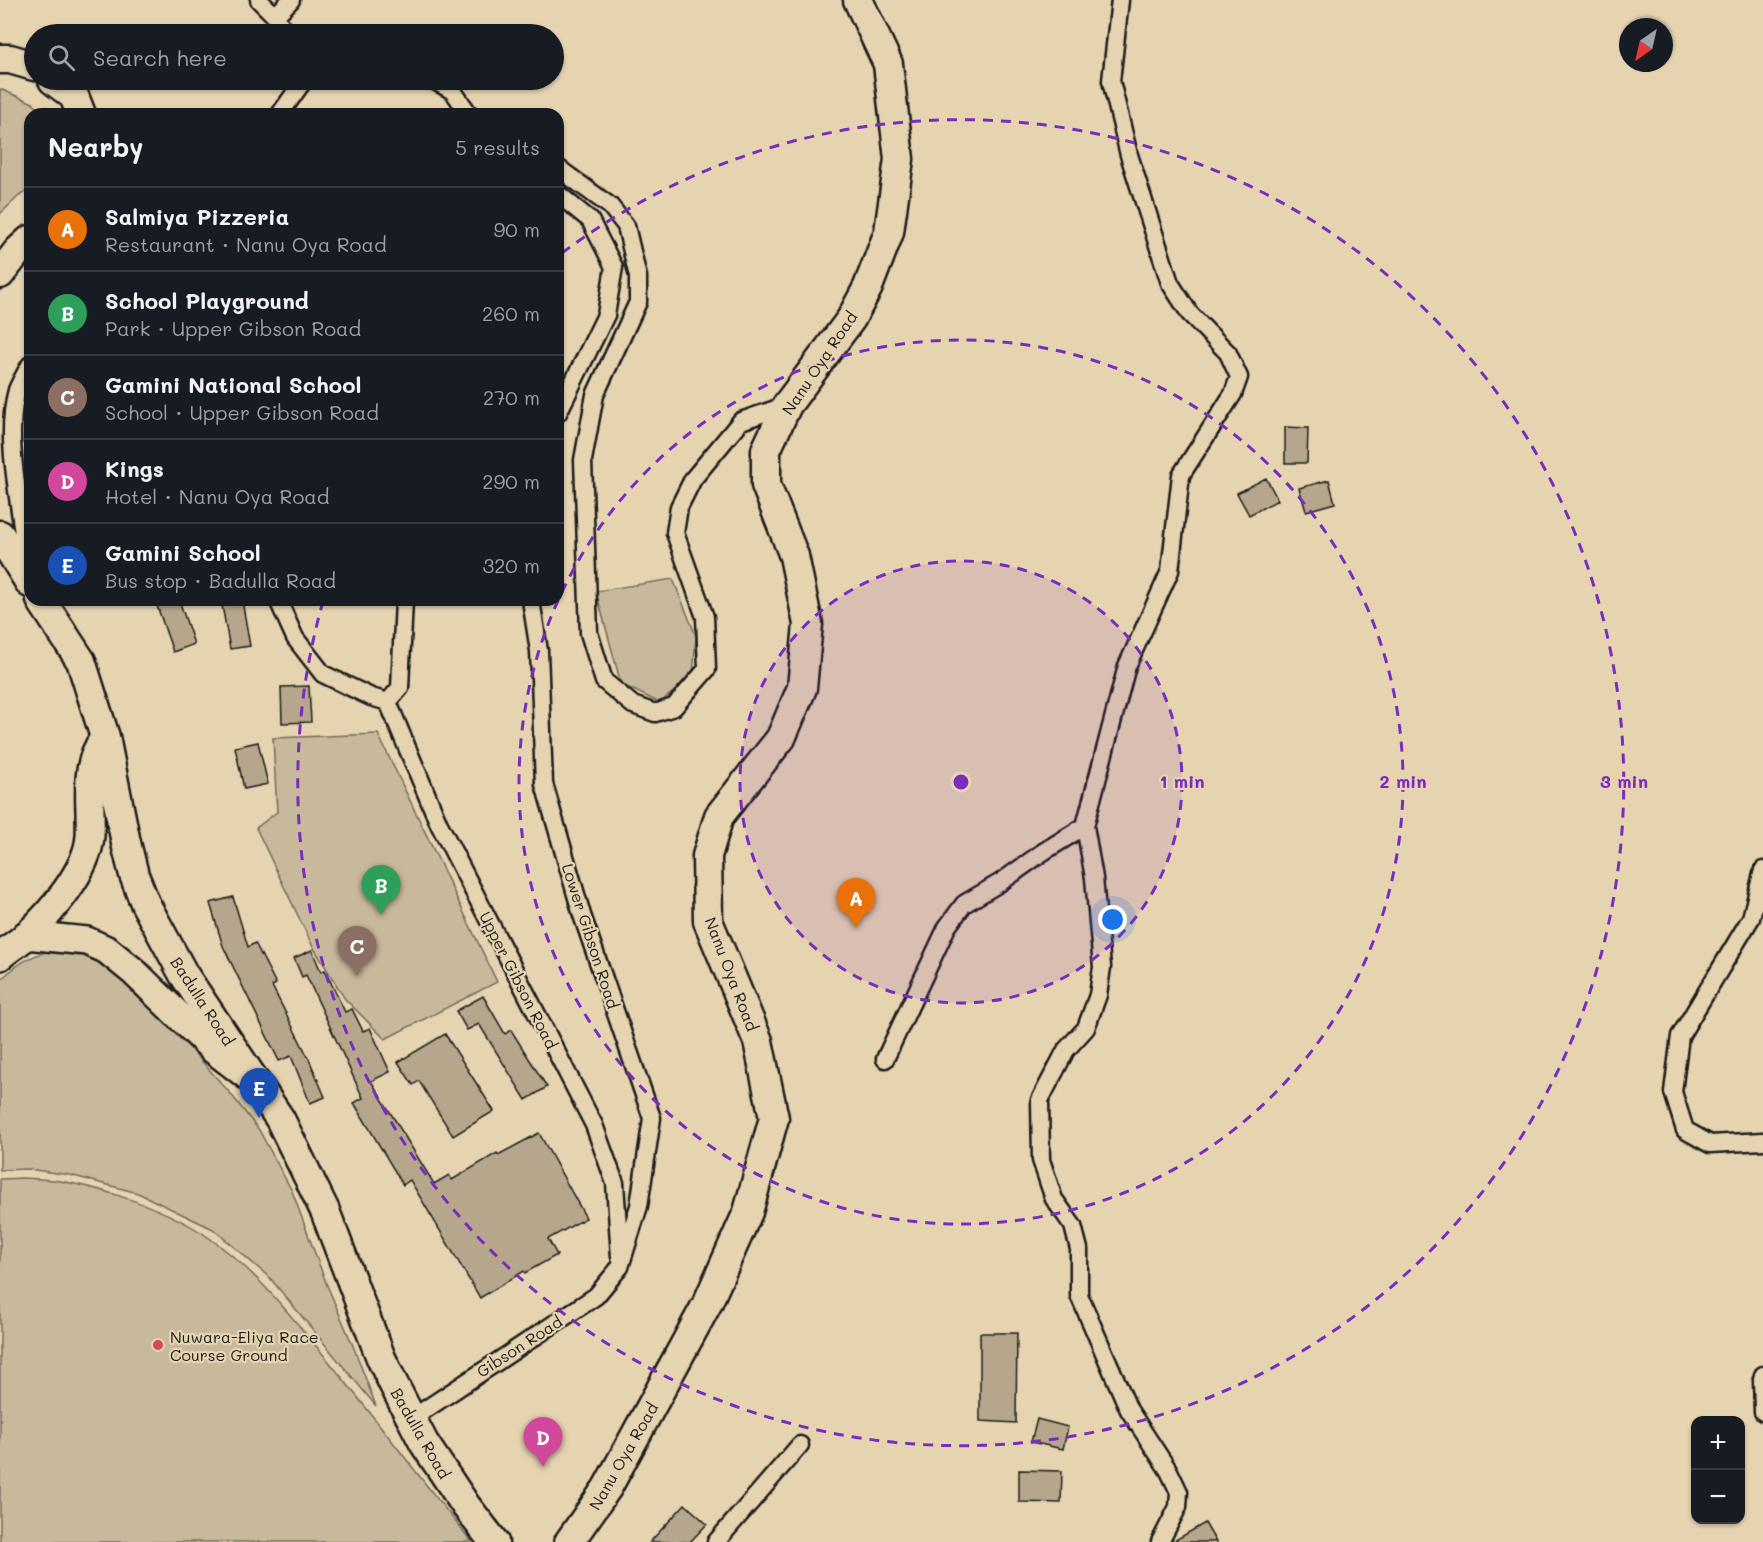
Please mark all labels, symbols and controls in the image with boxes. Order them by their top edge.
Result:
north arrow [1619,18,1673,72]
search box [24,24,564,90]
icon: search [45,41,78,74]
text: Search here [93,43,227,72]
text: Nearby [48,130,143,164]
text: 5 results [455,134,540,160]
text: Salmiya Pizzeria [105,202,289,231]
text: A [61,216,74,242]
text: 90 m [494,216,540,242]
text: Restaurant · Nanu Oya Road [105,231,387,257]
text: School Playground [105,286,309,315]
text: B [61,300,74,326]
text: 260 m [482,300,540,326]
street label: Nanu Oya Road [777,307,861,419]
text: Park · Upper Gibson Road [105,315,361,341]
text: Gamini National School [105,370,361,399]
text: C [60,384,75,410]
text: 270 m [483,384,540,410]
text: School · Upper Gibson Road [105,399,379,425]
text: Kings [105,454,164,483]
text: D [60,468,75,494]
text: 290 m [482,468,540,494]
text: Hotel · Nanu Oya Road [105,483,329,509]
text: Gamini School [105,538,261,567]
text: E [61,552,74,578]
text: 320 m [482,552,540,578]
text: Bus stop · Badulla Road [105,567,336,593]
text: 1 min [1159,769,1205,793]
text: 2 min [1379,769,1427,793]
text: 3 min [1600,769,1648,793]
centre of rings [951,772,971,792]
street label: Lower Gibson Road [558,861,624,1011]
pin: B [362,866,400,915]
pin: A [836,878,876,928]
your location [1098,905,1127,934]
street label: Upper Gibson Road [475,908,563,1052]
street label: Nanu Oya Road [701,914,763,1034]
pin: C [338,926,376,976]
street label: Badulla Road [166,953,240,1049]
pin: E [240,1068,278,1118]
street label: Gibson Road [472,1310,566,1382]
place label: Nuwara-Eliya Race Course Ground [170,1326,319,1365]
marker: Nuwara-Eliya Race Course Ground [151,1338,165,1352]
street label: Badulla Road [386,1384,456,1482]
street label: Nanu Oya Road [584,1399,662,1513]
map controls [1691,1416,1745,1524]
button: + [1691,1416,1745,1470]
pin: D [524,1418,562,1467]
button: − [1691,1470,1745,1524]

